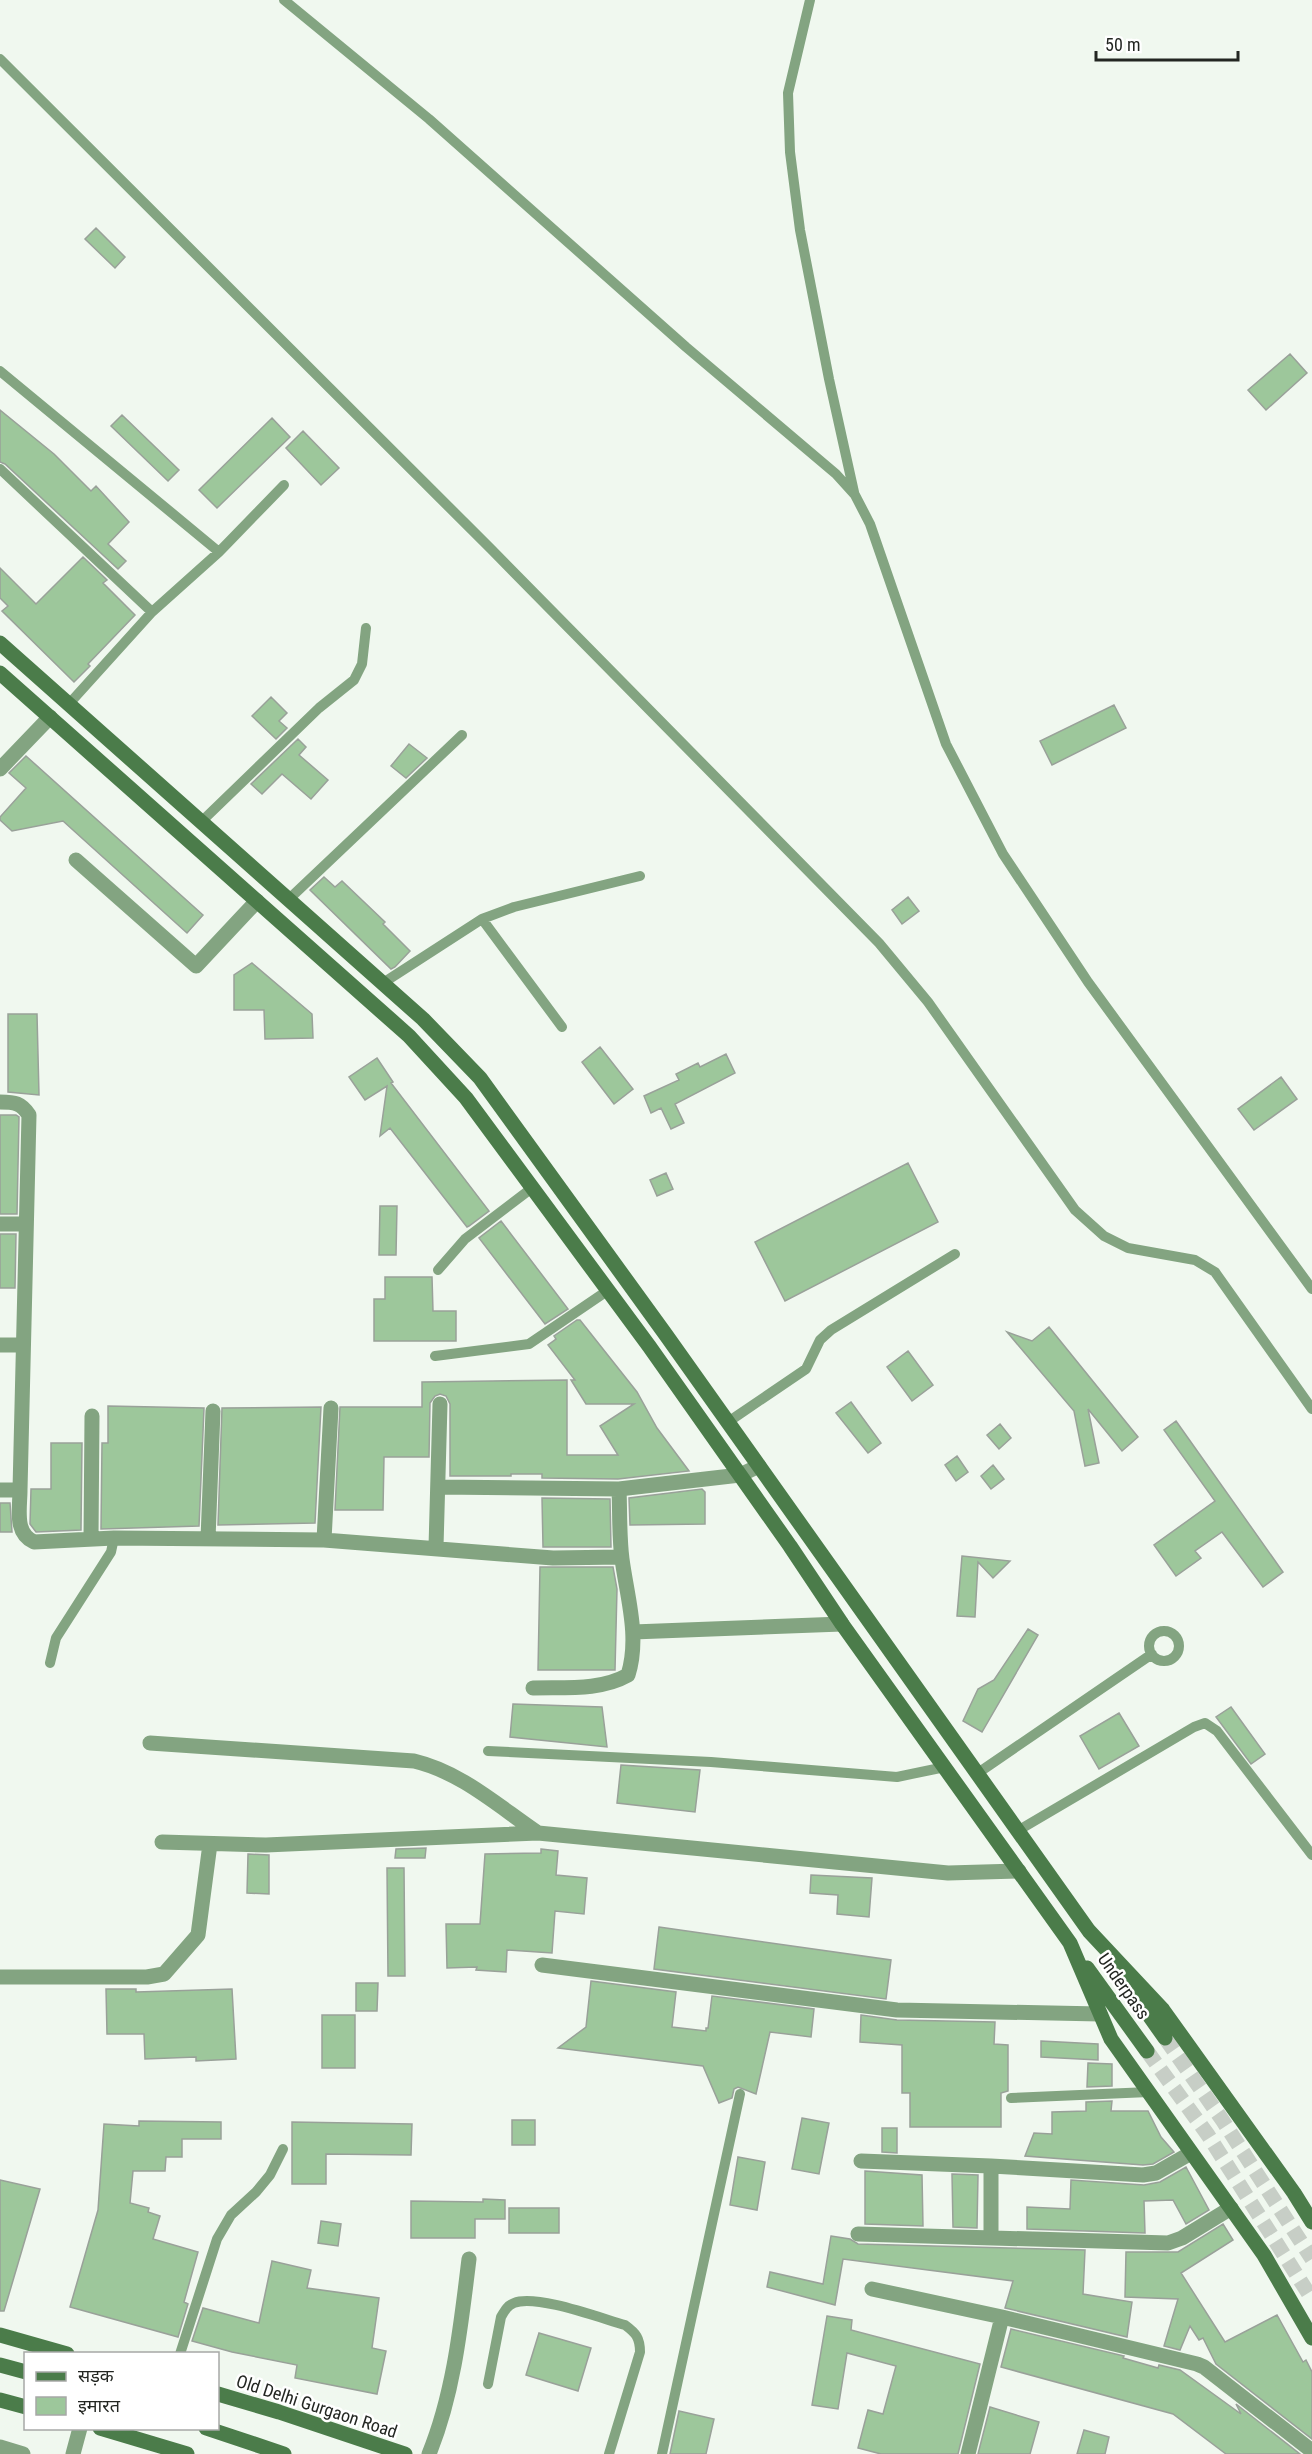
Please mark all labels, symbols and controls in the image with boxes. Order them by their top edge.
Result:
scale bar [1096,24,1238,62]
text: 50 m [1105,34,1140,55]
street label: Underpass [1094,1949,1154,2023]
legend [24,2352,219,2430]
text: सड़क [78,2365,115,2386]
street label: Old Delhi Gurgaon Road [234,2370,400,2442]
text: इमारत [78,2395,121,2416]

